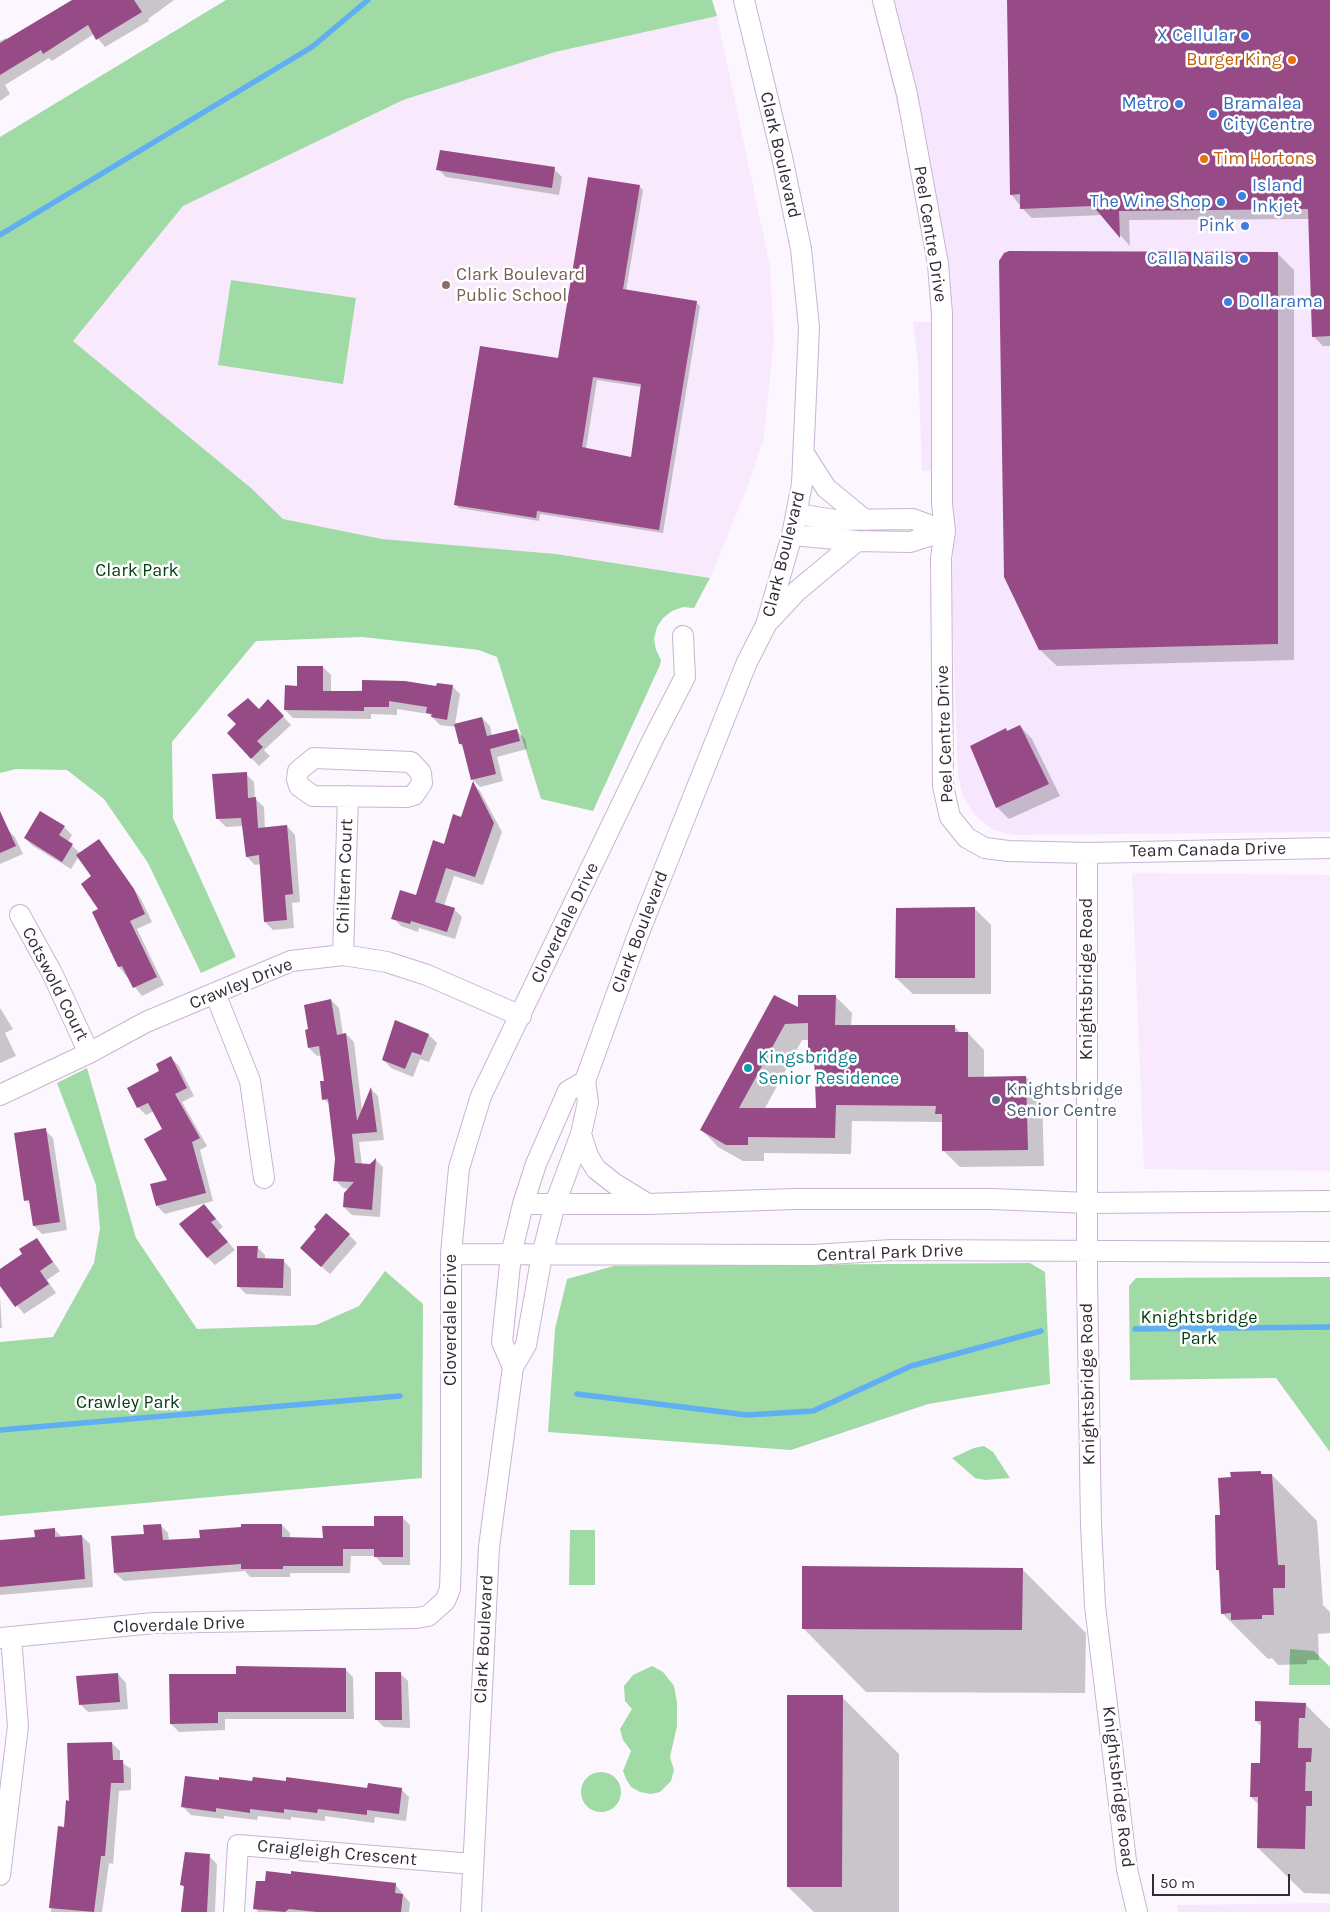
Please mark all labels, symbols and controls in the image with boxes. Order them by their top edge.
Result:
place label: X Cellular [1156,25,1235,47]
marker: X Cellular [1239,30,1251,42]
place label: Burger King [1186,49,1282,71]
marker: Burger King [1286,54,1298,66]
street label: Clark Boulevard [755,90,805,220]
place label: Metro [1121,93,1169,115]
place label: Bramalea City Centre [1223,93,1312,136]
marker: Metro [1173,98,1185,110]
marker: Bramalea City Centre [1207,108,1219,120]
place label: Tim Hortons [1214,148,1315,170]
marker: Tim Hortons [1198,153,1210,165]
street label: Peel Centre Drive [909,164,951,304]
place label: Island Inkjet [1252,175,1303,218]
marker: Island Inkjet [1236,190,1248,202]
place label: The Wine Shop [1090,191,1211,213]
marker: The Wine Shop [1215,196,1227,208]
place label: Pink [1199,215,1235,237]
marker: Pink [1239,220,1251,232]
place label: Calla Nails [1147,248,1234,270]
marker: Calla Nails [1238,253,1250,265]
place label: Clark Boulevard Public School [456,264,585,306]
marker: Clark Boulevard Public School [440,279,452,291]
place label: Dollarama [1238,291,1323,313]
marker: Dollarama [1222,296,1234,308]
street label: Clark Boulevard [758,489,810,619]
park label: Clark Park [95,560,179,582]
street label: Peel Centre Drive [932,665,958,803]
street label: Chiltern Court [332,818,358,934]
street label: Team Canada Drive [1130,838,1286,862]
street label: Cloverdale Drive [526,859,604,987]
street label: Clark Boulevard [607,868,673,996]
street label: Knightsbridge Road [1076,898,1098,1060]
street label: Cotswold Court [17,923,93,1045]
street label: Crawley Drive [186,953,296,1015]
place label: Kingsbridge Senior Residence [758,1047,899,1090]
marker: Kingsbridge Senior Residence [742,1062,754,1074]
place label: Knightsbridge Senior Centre [1006,1079,1123,1122]
marker: Knightsbridge Senior Centre [990,1094,1002,1106]
street label: Central Park Drive [816,1240,964,1266]
street label: Cloverdale Drive [440,1254,462,1386]
street label: Knightsbridge Road [1076,1302,1100,1466]
park label: Knightsbridge Park [1140,1307,1258,1350]
park label: Crawley Park [76,1392,180,1414]
street label: Clark Boulevard [470,1574,498,1704]
street label: Cloverdale Drive [113,1612,245,1638]
street label: Knightsbridge Road [1097,1705,1139,1869]
street label: Craigleigh Crescent [256,1835,418,1871]
scale bar [1155,1864,1292,1896]
text: 50 m [1160,1874,1195,1892]

